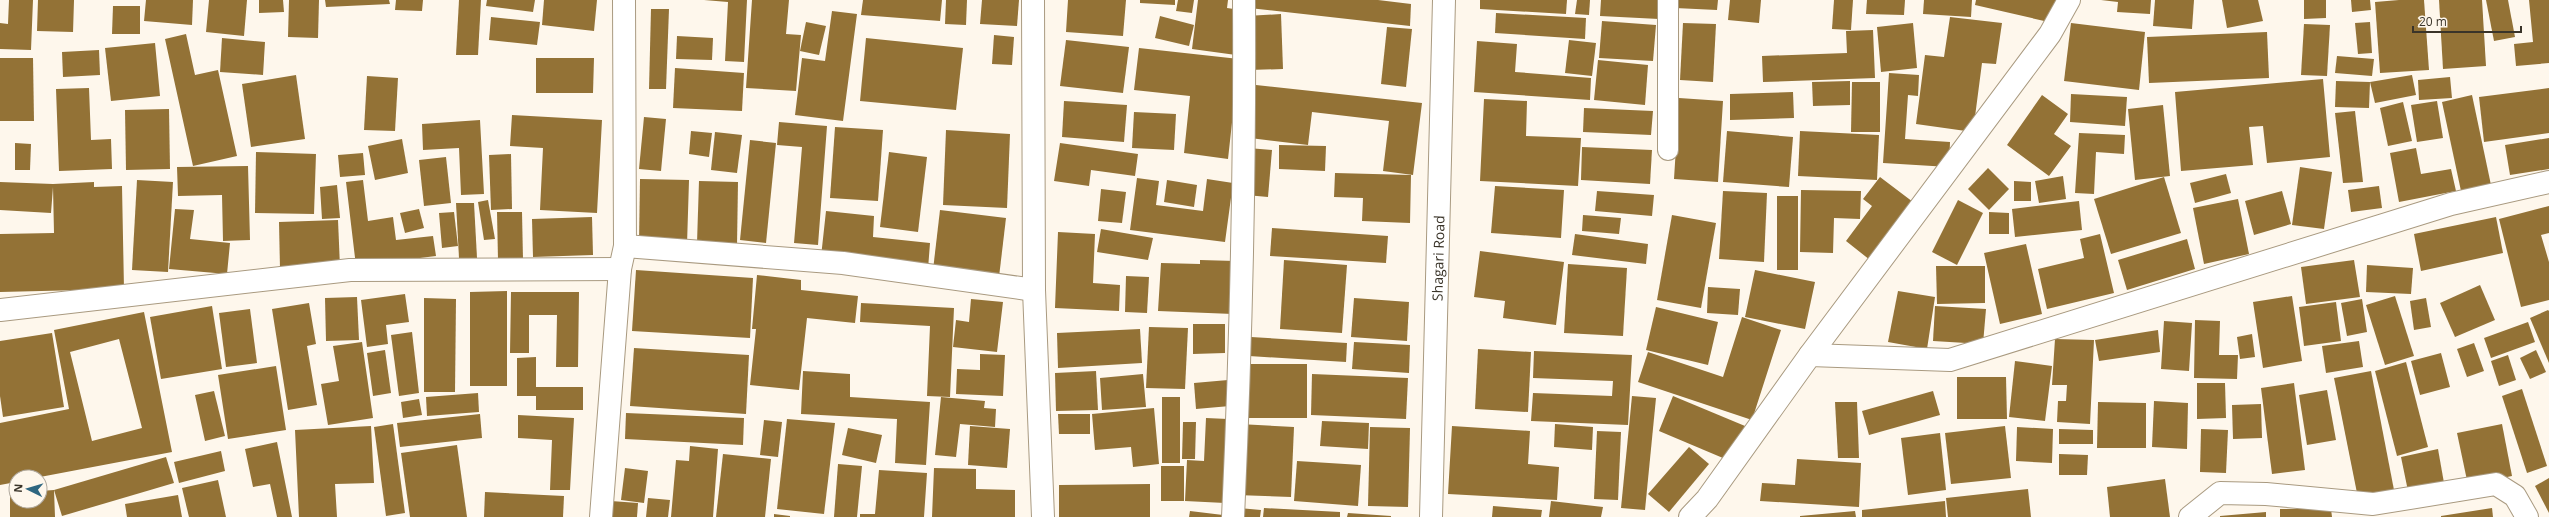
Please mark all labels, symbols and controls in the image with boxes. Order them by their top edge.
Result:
scale bar [2413,8,2521,34]
text: 20 m [2419,13,2447,30]
street label: Shagari Road [1427,215,1448,301]
north arrow [8,469,48,509]
text: N [10,483,25,493]

